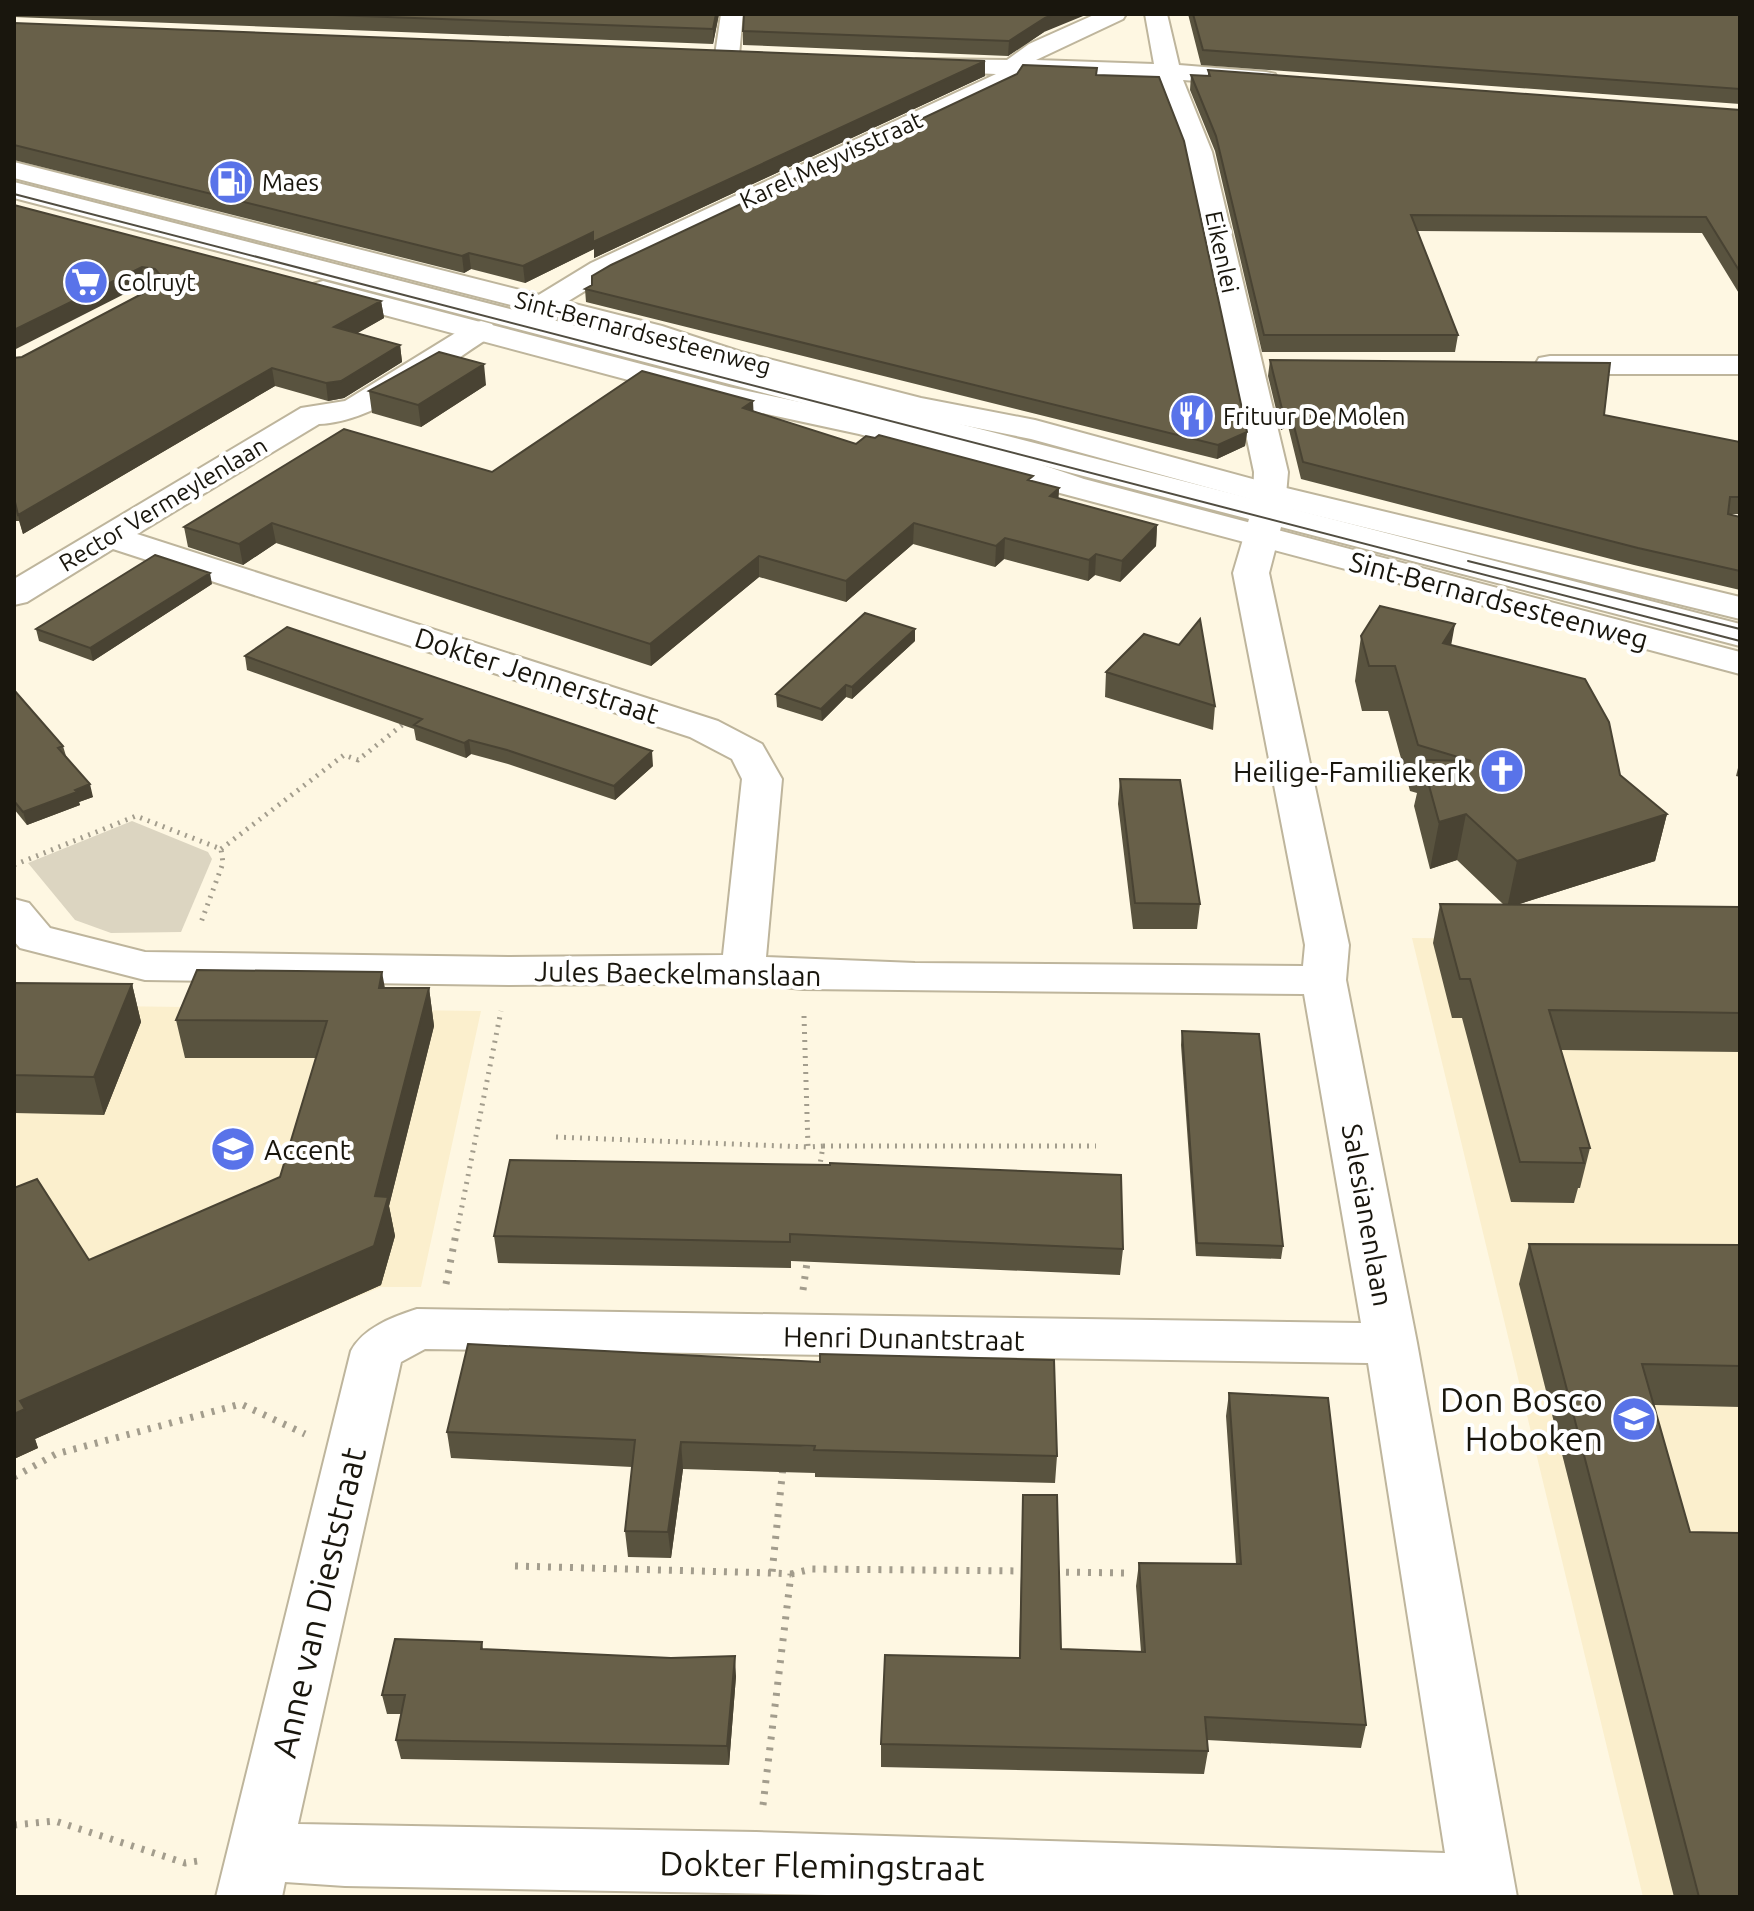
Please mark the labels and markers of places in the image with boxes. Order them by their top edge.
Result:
fuel station icon: Maes [207,158,255,206]
place label: Maes [262,169,319,196]
supermarket icon: Colruyt [62,258,110,306]
place label: Colruyt [117,269,196,296]
restaurant icon: Frituur De Molen [1168,392,1216,440]
place label: Frituur De Molen [1223,403,1405,430]
church icon: Heilige-Familiekerk [1478,747,1526,795]
place label: Heilige-Familiekerk [1233,756,1471,787]
school or university icon: Accent [209,1125,257,1173]
place label: Accent [264,1134,351,1165]
place label: Don Bosco Hoboken [1440,1380,1603,1457]
school or university icon: Don Bosco Hoboken [1610,1395,1658,1443]

